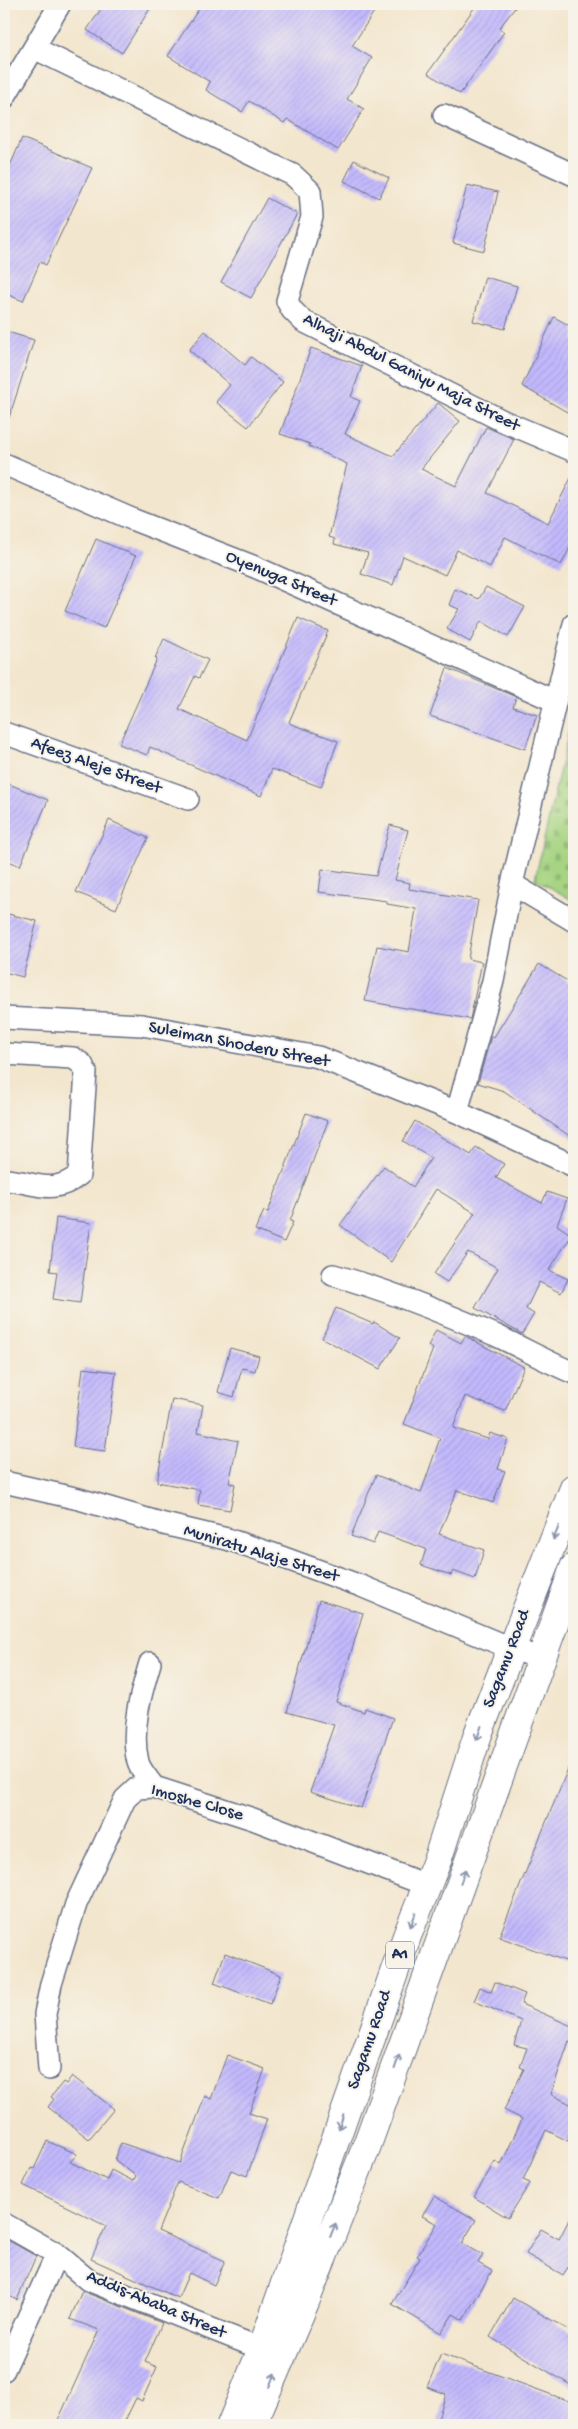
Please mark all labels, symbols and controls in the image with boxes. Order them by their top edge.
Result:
street label: Alhaji Abdul Ganiyu Maja Street [299,309,524,438]
street label: Oyenuga Street [222,546,341,612]
street label: Afeez Aleje Street [28,733,166,800]
street label: Suleiman Shoderu Street [147,1017,333,1073]
street label: Muniratu Alaje Street [181,1520,343,1588]
one-way arrow [551,1525,560,1540]
street label: Sagamu Road [479,1606,536,1711]
one-way arrow [474,1725,483,1741]
street label: Imoshe Close [148,1780,246,1826]
one-way arrow [459,1868,468,1884]
one-way arrow [408,1911,417,1927]
road number: A1 [386,1942,414,1968]
street label: Sagamu Road [343,1986,397,2092]
one-way arrow [393,2055,402,2070]
one-way arrow [336,2114,345,2129]
one-way arrow [329,2223,338,2238]
street label: Addis-Ababa Street [83,2266,231,2345]
one-way arrow [267,2373,277,2388]

